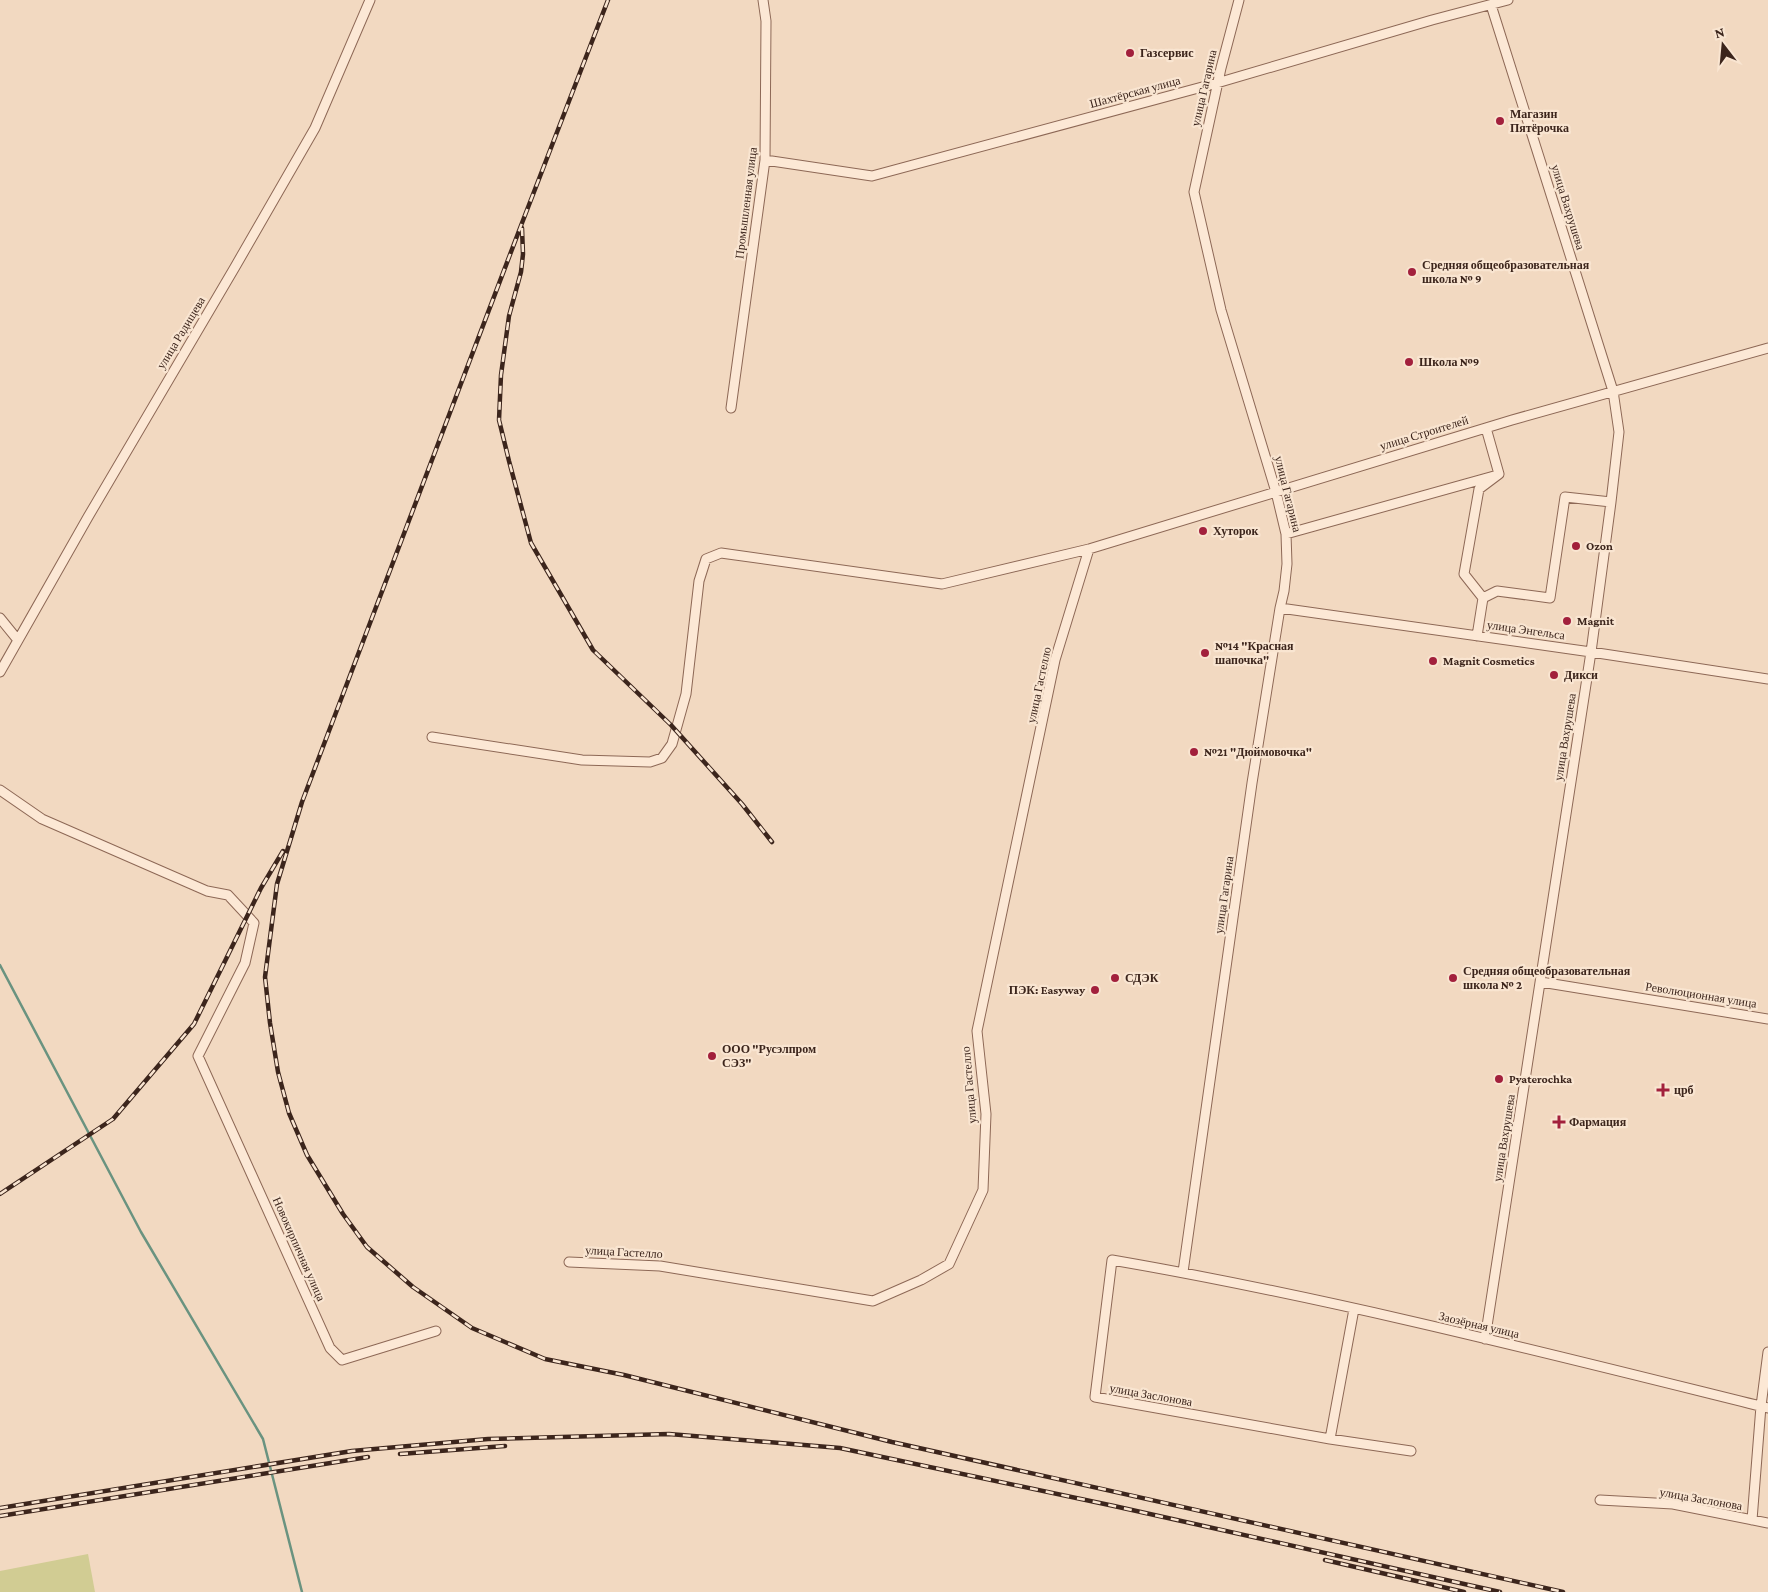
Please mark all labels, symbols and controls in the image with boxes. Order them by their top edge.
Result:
north arrow [1698,20,1748,70]
text: N [1713,23,1727,42]
place label: Газсервис [1140,46,1194,60]
marker: Газсервис [1124,47,1136,59]
street label: улица Гагарина [1188,48,1220,128]
street label: Шахтёрская улица [1088,73,1183,111]
place label: Магазин Пятёрочка [1510,107,1569,135]
marker: Магазин Пятёрочка [1494,115,1506,127]
street label: Промышленная улица [732,146,760,260]
street label: улица Вахрушева [1548,163,1588,252]
place label: Средняя общеобразовательная школа № 9 [1422,258,1590,286]
marker: Средняя общеобразовательная школа № 9 [1406,266,1418,278]
street label: улица Радищева [154,294,208,372]
place label: Школа №9 [1419,355,1479,369]
marker: Школа №9 [1403,356,1415,368]
street label: улица Строителей [1378,413,1471,453]
street label: улица Гагарина [1272,454,1304,534]
place label: Хуторок [1213,524,1259,538]
marker: Хуторок [1197,525,1209,537]
place label: Ozon [1586,539,1613,553]
marker: Ozon [1570,540,1582,552]
place label: Magnit [1577,614,1615,628]
marker: Magnit [1561,615,1573,627]
street label: улица Энгельса [1486,618,1567,642]
place label: №14 "Красная шапочка" [1215,639,1294,667]
street label: улица Гастелло [1024,646,1054,724]
marker: №14 "Красная шапочка" [1199,647,1211,659]
place label: Magnit Cosmetics [1443,654,1535,668]
marker: Magnit Cosmetics [1427,655,1439,667]
place label: Дикси [1564,668,1598,682]
marker: Дикси [1548,669,1560,681]
street label: улица Вахрушева [1551,692,1579,782]
place label: №21 "Дюймовочка" [1204,745,1312,759]
marker: №21 "Дюймовочка" [1188,746,1200,758]
street label: улица Гагарина [1212,855,1236,935]
place label: Средняя общеобразовательная школа № 2 [1463,964,1631,992]
place label: СДЭК [1125,971,1159,985]
marker: СДЭК [1109,972,1121,984]
marker: Средняя общеобразовательная школа № 2 [1447,972,1459,984]
street label: Революционная улица [1644,979,1758,1011]
place label: ПЭК: Easyway [1009,983,1085,997]
marker: ПЭК: Easyway [1089,984,1101,996]
place label: ООО "Русэлпром СЭЗ" [722,1042,816,1070]
street label: улица Гастелло [959,1046,979,1124]
marker: ООО "Русэлпром СЭЗ" [706,1050,718,1062]
place label: Pyaterochka [1509,1072,1572,1086]
marker: Pyaterochka [1493,1073,1505,1085]
marker: црб [1656,1083,1670,1097]
place label: црб [1674,1083,1694,1097]
street label: улица Вахрушева [1490,1093,1518,1183]
place label: Фармация [1569,1115,1627,1129]
marker: Фармация [1553,1116,1565,1128]
street label: Новокирпичная улица [270,1195,329,1304]
street label: улица Гастелло [585,1243,663,1261]
street label: Заозёрная улица [1437,1309,1521,1341]
street label: улица Заслонова [1109,1381,1194,1409]
street label: улица Заслонова [1659,1485,1744,1513]

